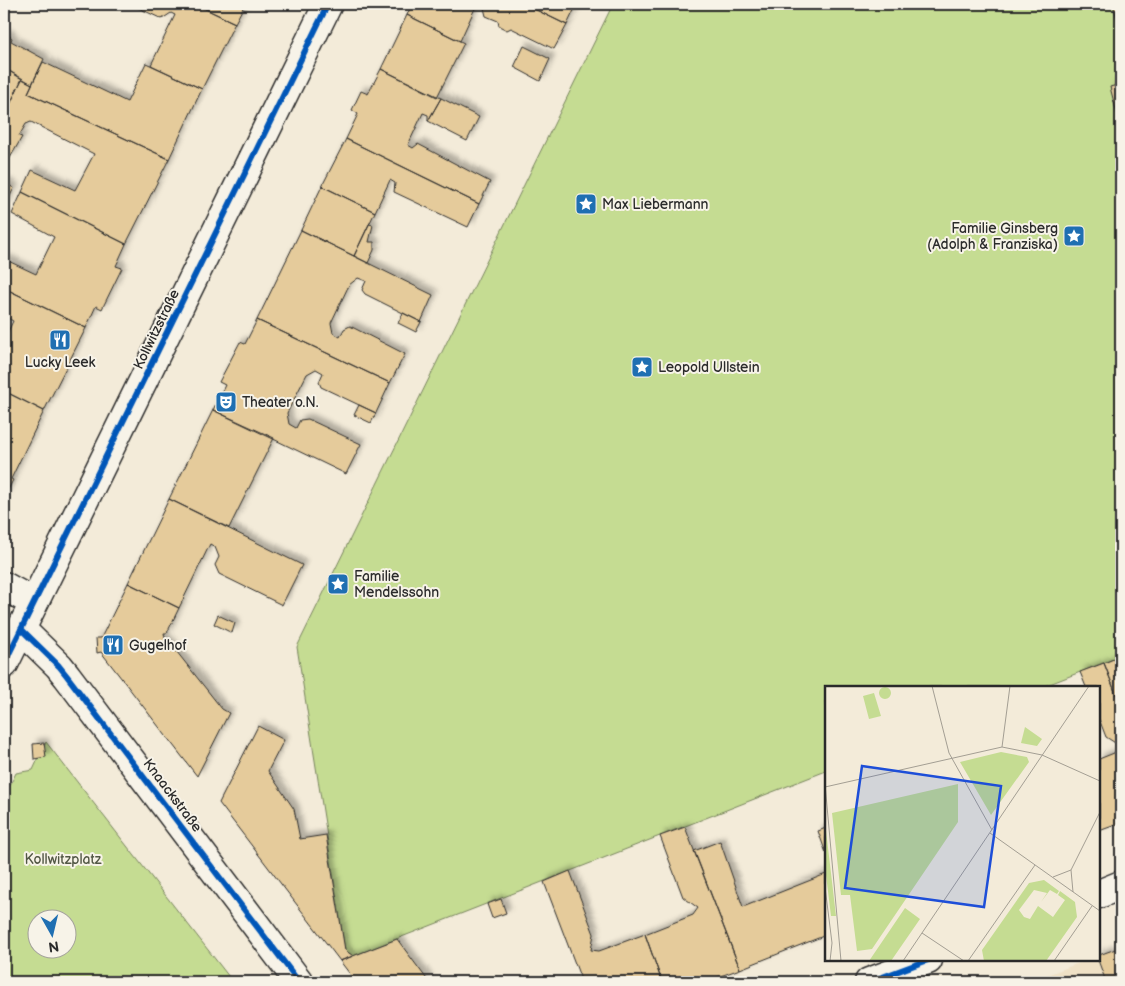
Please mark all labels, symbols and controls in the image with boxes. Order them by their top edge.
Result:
place icon: Max Liebermann [574,192,598,216]
place label: Max Liebermann [602,196,709,213]
place label: Familie Ginsberg (Adolph & Franziska) [927,220,1058,253]
place icon: Familie Ginsberg (Adolph & Franziska) [1062,224,1086,248]
street label: Kollwitzstraße [130,286,183,372]
restaurant icon: Lucky Leek [48,328,72,352]
place label: Lucky Leek [25,354,96,371]
place icon: Leopold Ullstein [630,355,654,379]
place label: Leopold Ullstein [658,359,760,376]
theatre icon: Theater o.N. [214,390,238,414]
place label: Theater o.N. [242,394,319,411]
place label: Familie Mendelssohn [354,568,439,601]
place icon: Familie Mendelssohn [326,572,350,596]
restaurant icon: Gugelhof [101,633,125,657]
place label: Gugelhof [129,637,187,654]
inset map [825,686,1100,961]
street label: Knaackstraße [140,755,206,835]
park label: Kollwitzplatz [25,851,102,868]
north arrow [28,908,78,958]
text: N [47,937,60,956]

